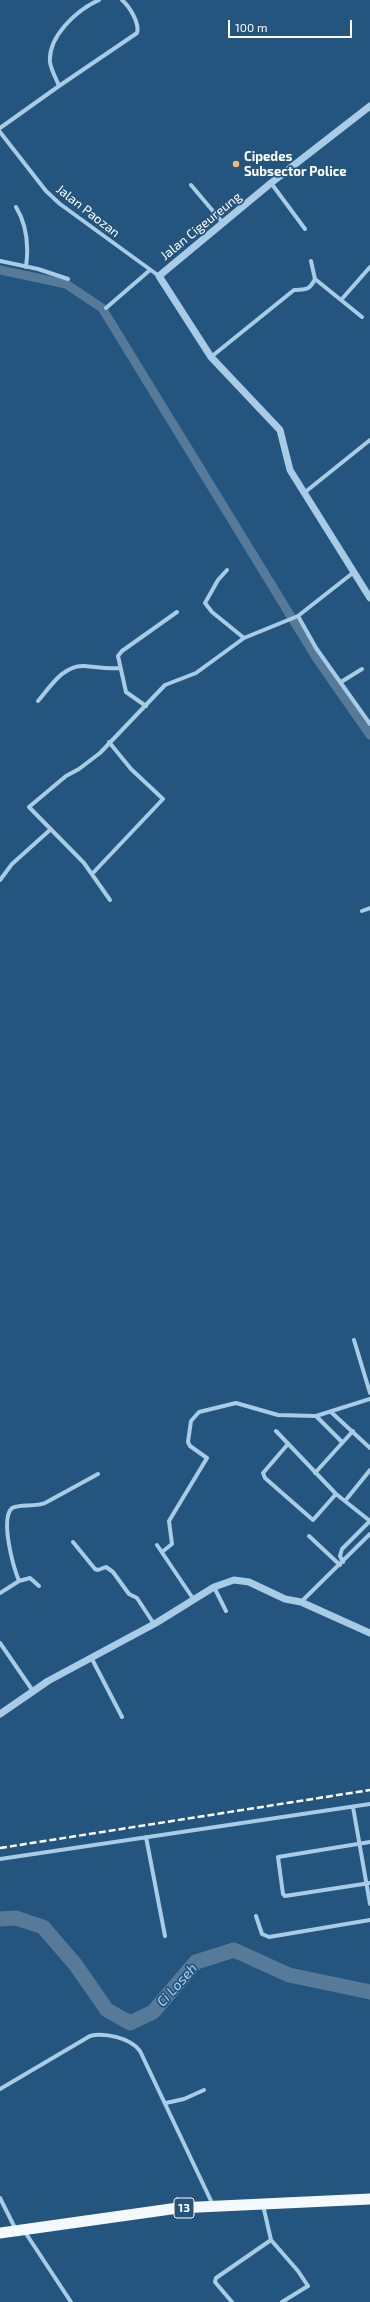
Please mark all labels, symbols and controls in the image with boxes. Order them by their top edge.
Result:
scale bar [230,12,354,38]
text: 100 m [235,20,267,34]
place label: Cipedes Subsector Police [244,149,347,180]
marker: Cipedes Subsector Police [231,159,241,169]
street label: Jalan Paozan [53,181,123,241]
street label: Jalan Cigeureung [157,189,245,263]
water label: Ci Loseh [153,1960,201,2010]
road number: 13 [174,2198,194,2218]

